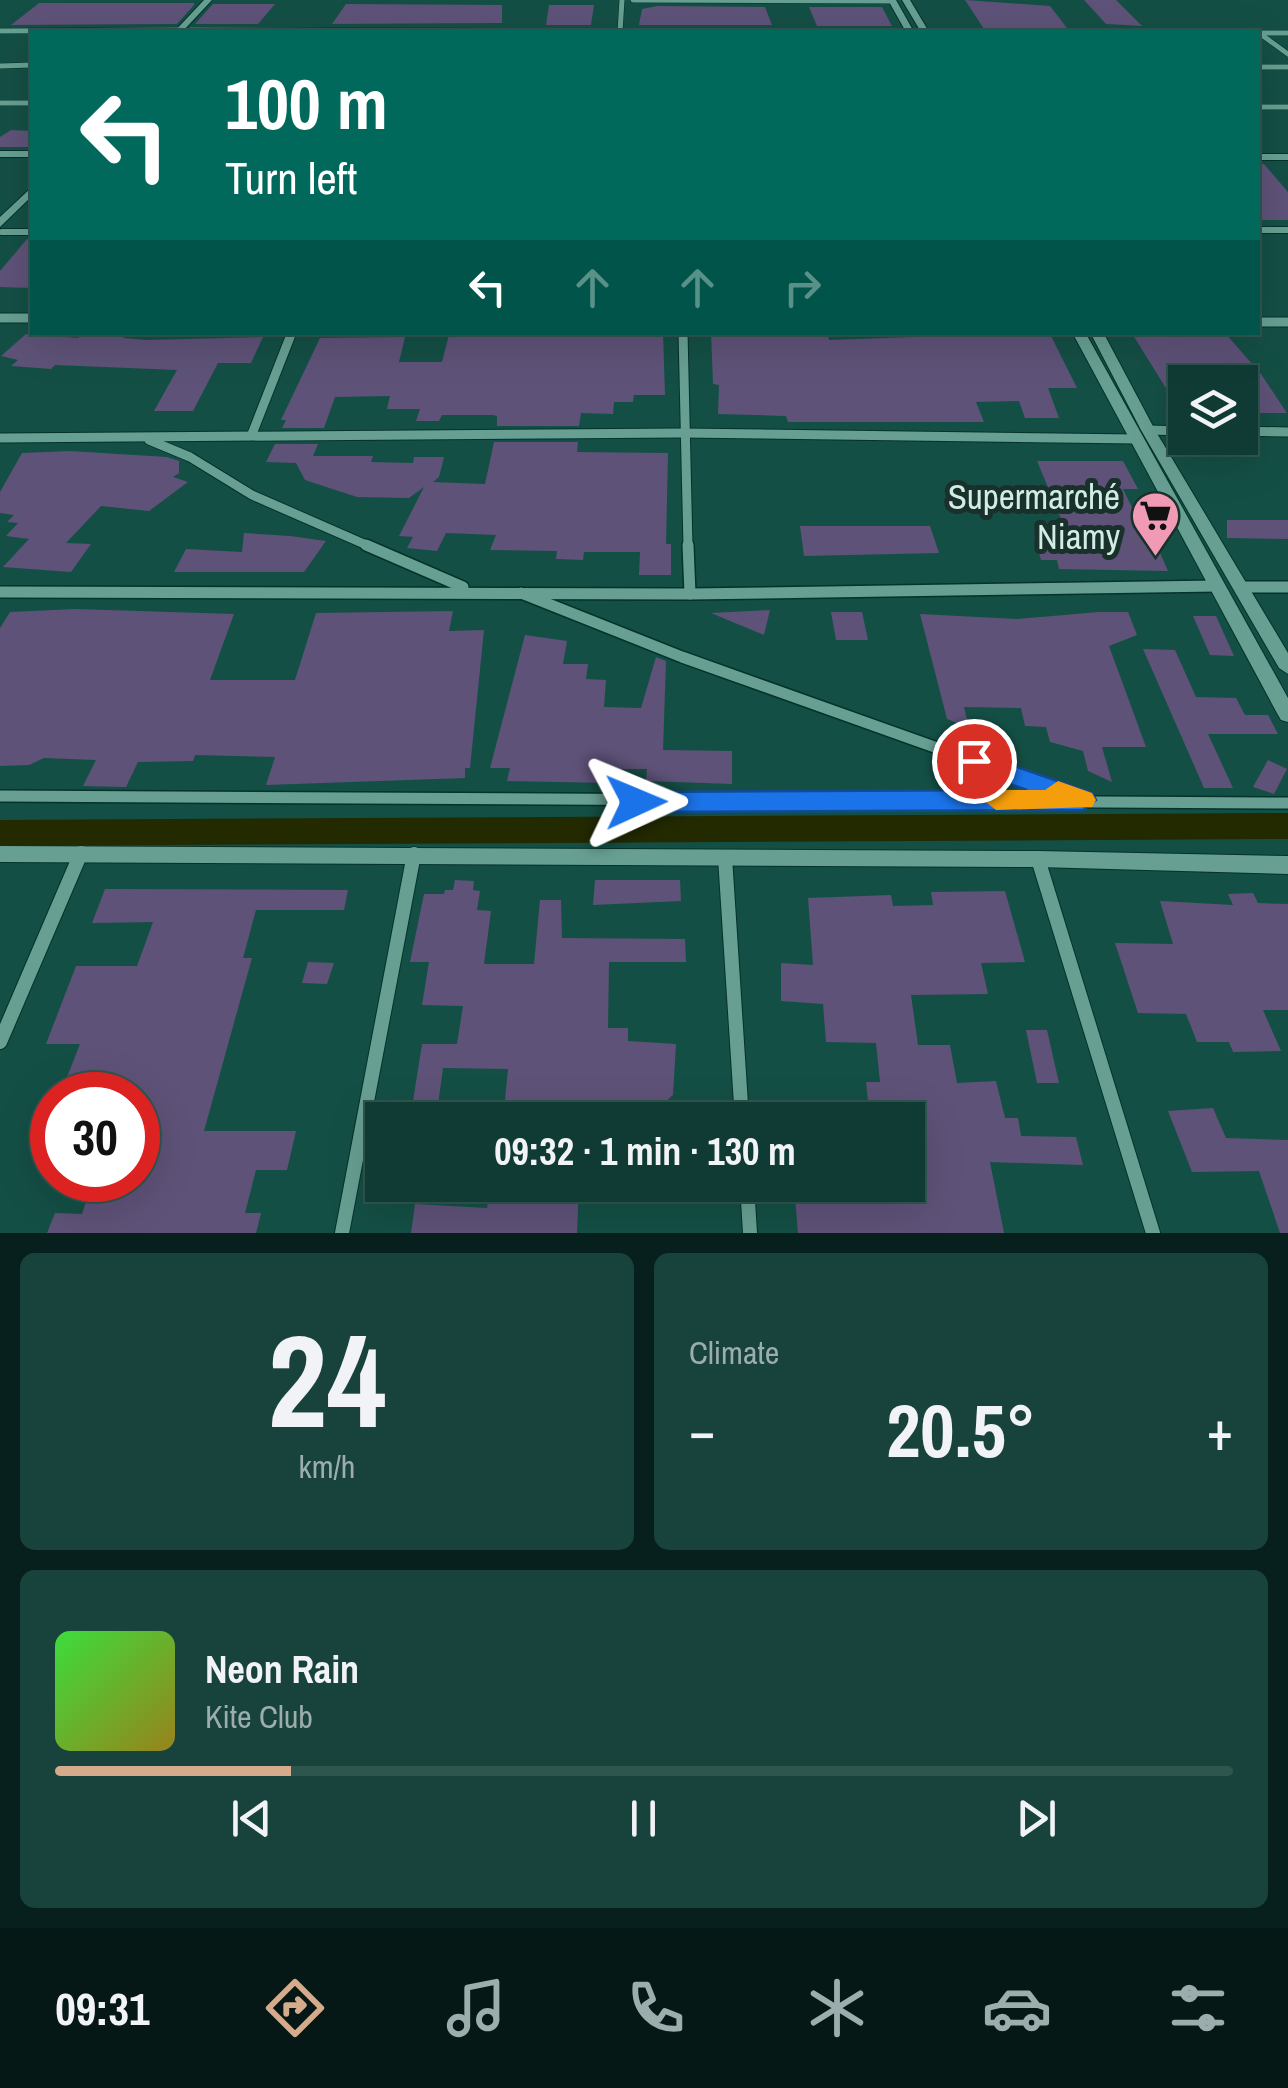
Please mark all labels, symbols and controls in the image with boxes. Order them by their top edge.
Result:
text: 100 m [225,57,388,151]
icon: left [60,70,190,200]
text: Turn left [225,147,357,208]
icon: left [460,260,515,315]
icon: ahead [565,260,620,315]
icon: ahead [670,260,725,315]
icon: right [775,260,830,315]
map controls [1168,365,1258,455]
button: layers [1168,365,1258,455]
place label: Supermarché Niamy [948,473,1121,560]
supermarket icon: Supermarché Niamy [1129,490,1181,558]
pin [932,719,1017,804]
icon: arrive [947,734,1002,789]
position arrow [584,750,688,854]
speed limit sign: 30 [30,1072,160,1202]
text: 09:32 · 1 min · 130 m [494,1126,796,1177]
text: 24 [268,1292,386,1468]
text: Climate [689,1331,779,1374]
text: 20.5° [886,1379,1036,1480]
text: − [689,1393,715,1467]
text: + [1207,1393,1233,1467]
text: km/h [299,1445,355,1488]
text: Neon Rain [205,1644,359,1695]
text: Kite Club [205,1695,313,1738]
icon: previous [224,1791,279,1846]
icon: pause [616,1791,671,1846]
icon: next [1009,1791,1064,1846]
icon: directions [260,1973,330,2043]
icon: music [441,1973,511,2043]
icon: phone [621,1973,691,2043]
icon: climate [802,1973,872,2043]
icon: car [982,1973,1052,2043]
icon: filters [1163,1973,1233,2043]
text: 09:31 [55,1978,150,2039]

